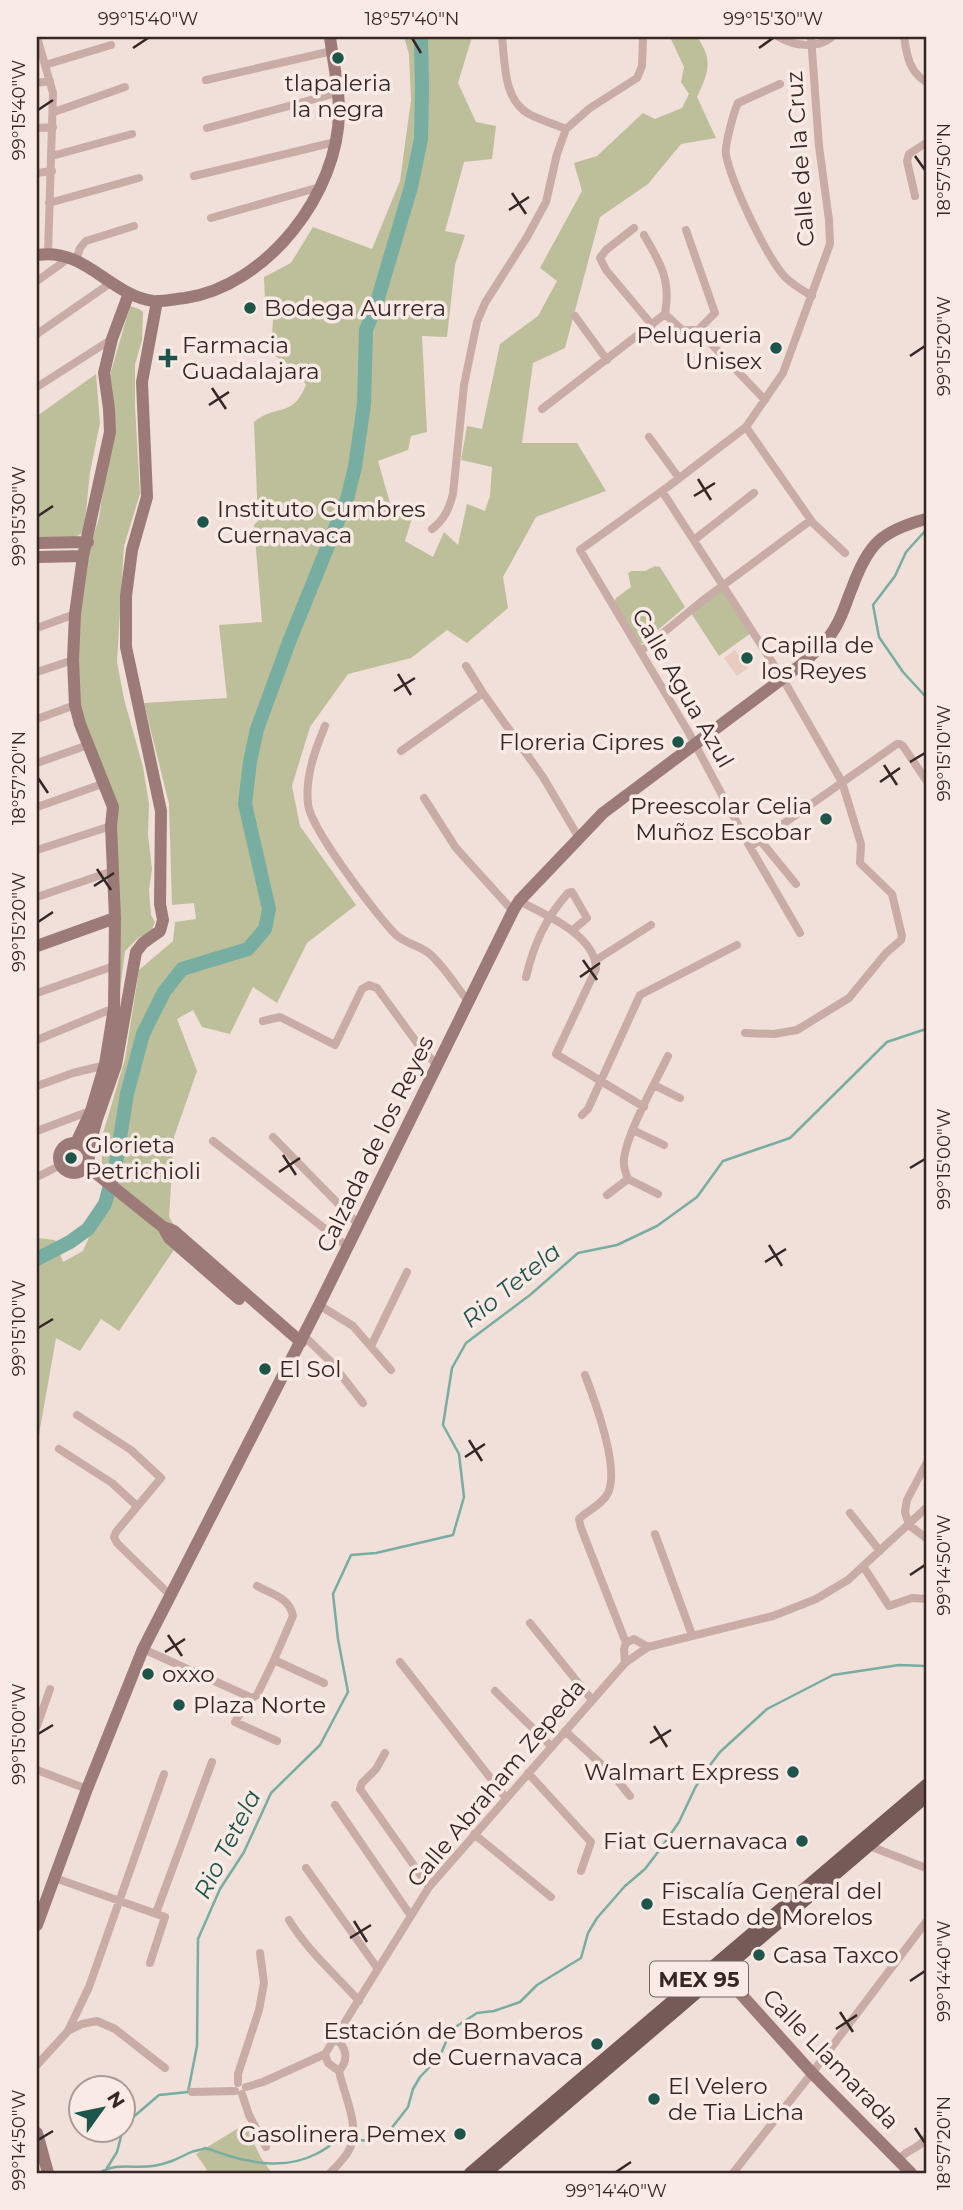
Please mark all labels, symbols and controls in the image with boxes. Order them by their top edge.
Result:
text: 99°15'40"W [98,8,198,30]
text: 18°57'40"N [365,8,459,30]
text: 99°15'30"W [723,8,823,30]
marker: tlapaleria la negra [330,50,346,66]
text: 99°15'40"W [8,60,30,160]
place label: tlapaleria la negra [284,69,392,123]
street label: Calle de la Cruz [780,70,820,248]
text: 18°57'50"N [933,123,955,217]
place label: Bodega Aurrera [264,294,446,322]
text: 99°15'20"W [933,296,955,396]
marker: Bodega Aurrera [242,300,258,316]
place label: Peluqueria Unisex [637,321,762,375]
place label: Farmacia Guadalajara [182,331,319,385]
marker: Peluqueria Unisex [768,340,784,356]
marker: Farmacia Guadalajara [160,350,176,366]
text: 99°15'30"W [8,466,30,566]
place label: Instituto Cumbres Cuernavaca [217,495,426,549]
marker: Instituto Cumbres Cuernavaca [195,514,211,530]
street label: Calle Agua Azul [626,603,740,773]
place label: Capilla de los Reyes [761,631,874,685]
marker: Capilla de los Reyes [739,650,755,666]
text: 99°15'10"W [933,705,955,801]
place label: Floreria Cipres [499,728,664,756]
text: 18°57'20"N [8,731,30,825]
marker: Floreria Cipres [670,734,686,750]
place label: Preescolar Celia Muñoz Escobar [630,792,812,846]
marker: Preescolar Celia Muñoz Escobar [818,811,834,827]
text: 99°15'20"W [8,872,30,972]
street label: Calzada de los Reyes [310,1031,440,1257]
text: 99°15'00"W [933,1108,955,1210]
place label: Glorieta Petrichioli [85,1131,201,1185]
marker: Glorieta Petrichioli [63,1150,79,1166]
water label: Rio Tetela [456,1236,566,1334]
text: 99°15'10"W [8,1280,30,1376]
place label: El Sol [279,1355,341,1383]
marker: El Sol [257,1361,273,1377]
text: 99°14'50"W [933,1515,955,1615]
place label: oxxo [162,1660,215,1688]
marker: oxxo [140,1666,156,1682]
street label: Calle Abraham Zepeda [401,1673,591,1893]
text: 99°15'00"W [8,1683,30,1785]
place label: Plaza Norte [193,1691,326,1719]
marker: Plaza Norte [171,1697,187,1713]
place label: Walmart Express [584,1758,779,1786]
marker: Walmart Express [785,1764,801,1780]
water label: Rio Tetela [187,1785,267,1903]
place label: Fiat Cuernavaca [603,1827,788,1855]
marker: Fiat Cuernavaca [794,1833,810,1849]
place label: Fiscalía General del Estado de Morelos [661,1877,882,1931]
marker: Fiscalía General del Estado de Morelos [639,1896,655,1912]
text: 99°14'40"W [933,1920,955,2022]
place label: Casa Taxco [773,1941,899,1969]
marker: Casa Taxco [751,1947,767,1963]
road number: MEX 95 [650,1962,748,1996]
street label: Calle Llamarada [757,1983,905,2135]
place label: Estación de Bomberos de Cuernavaca [323,2017,583,2071]
marker: Estación de Bomberos de Cuernavaca [589,2036,605,2052]
place label: El Velero de Tia Licha [668,2072,804,2126]
north arrow [66,2074,136,2144]
text: N [102,2087,130,2113]
text: 99°14'50"W [8,2090,30,2190]
marker: El Velero de Tia Licha [646,2091,662,2107]
text: 18°57'20"N [933,2096,955,2190]
place label: Gasolinera Pemex [239,2120,446,2148]
marker: Gasolinera Pemex [452,2126,468,2142]
text: 99°14'40"W [565,2180,667,2202]

